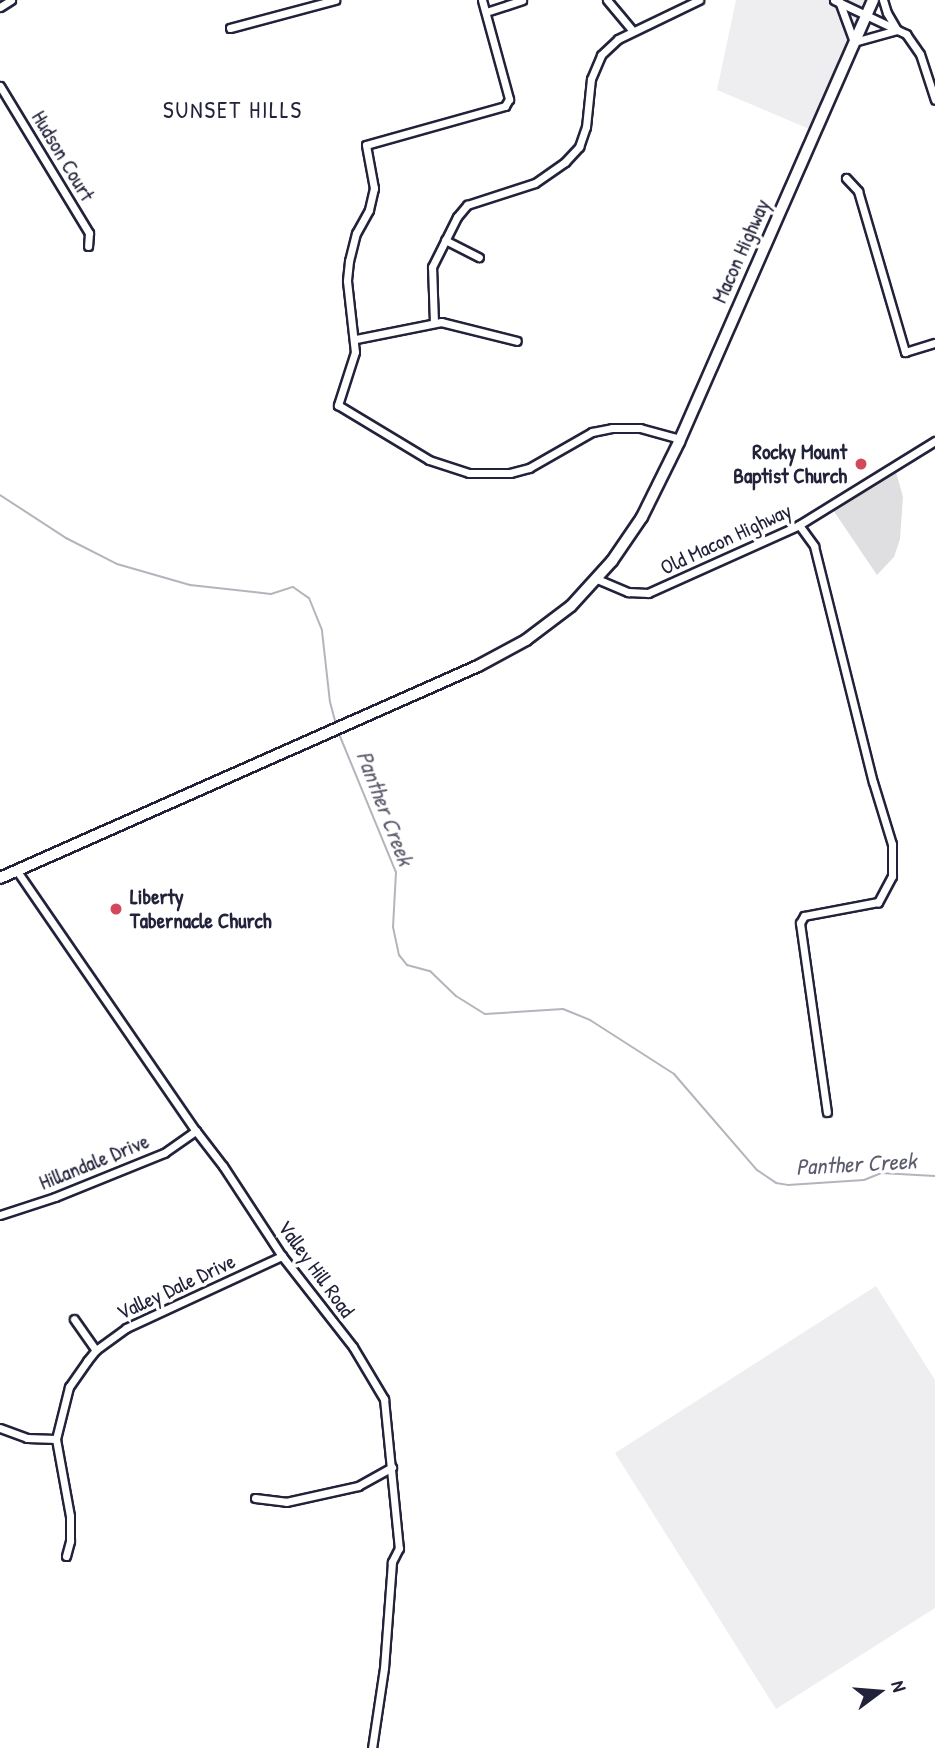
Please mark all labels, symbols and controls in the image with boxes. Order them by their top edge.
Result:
district label: SUNSET HILLS [164,96,302,124]
street label: Hudson Court [26,106,100,206]
street label: Macon Highway [707,195,775,307]
place label: Rocky Mount Baptist Church [733,439,847,489]
marker: Rocky Mount Baptist Church [853,456,869,472]
street label: Old Macon Highway [657,498,795,580]
water label: Panther Creek [350,747,420,869]
place label: Liberty Tabernacle Church [130,884,272,934]
marker: Liberty Tabernacle Church [108,901,124,917]
street label: Hillandale Drive [35,1129,153,1195]
water label: Panther Creek [795,1147,917,1181]
street label: Valley Hill Road [272,1215,360,1323]
street label: Valley Dale Drive [113,1249,239,1325]
north arrow [844,1657,914,1727]
text: N [885,1678,913,1695]

